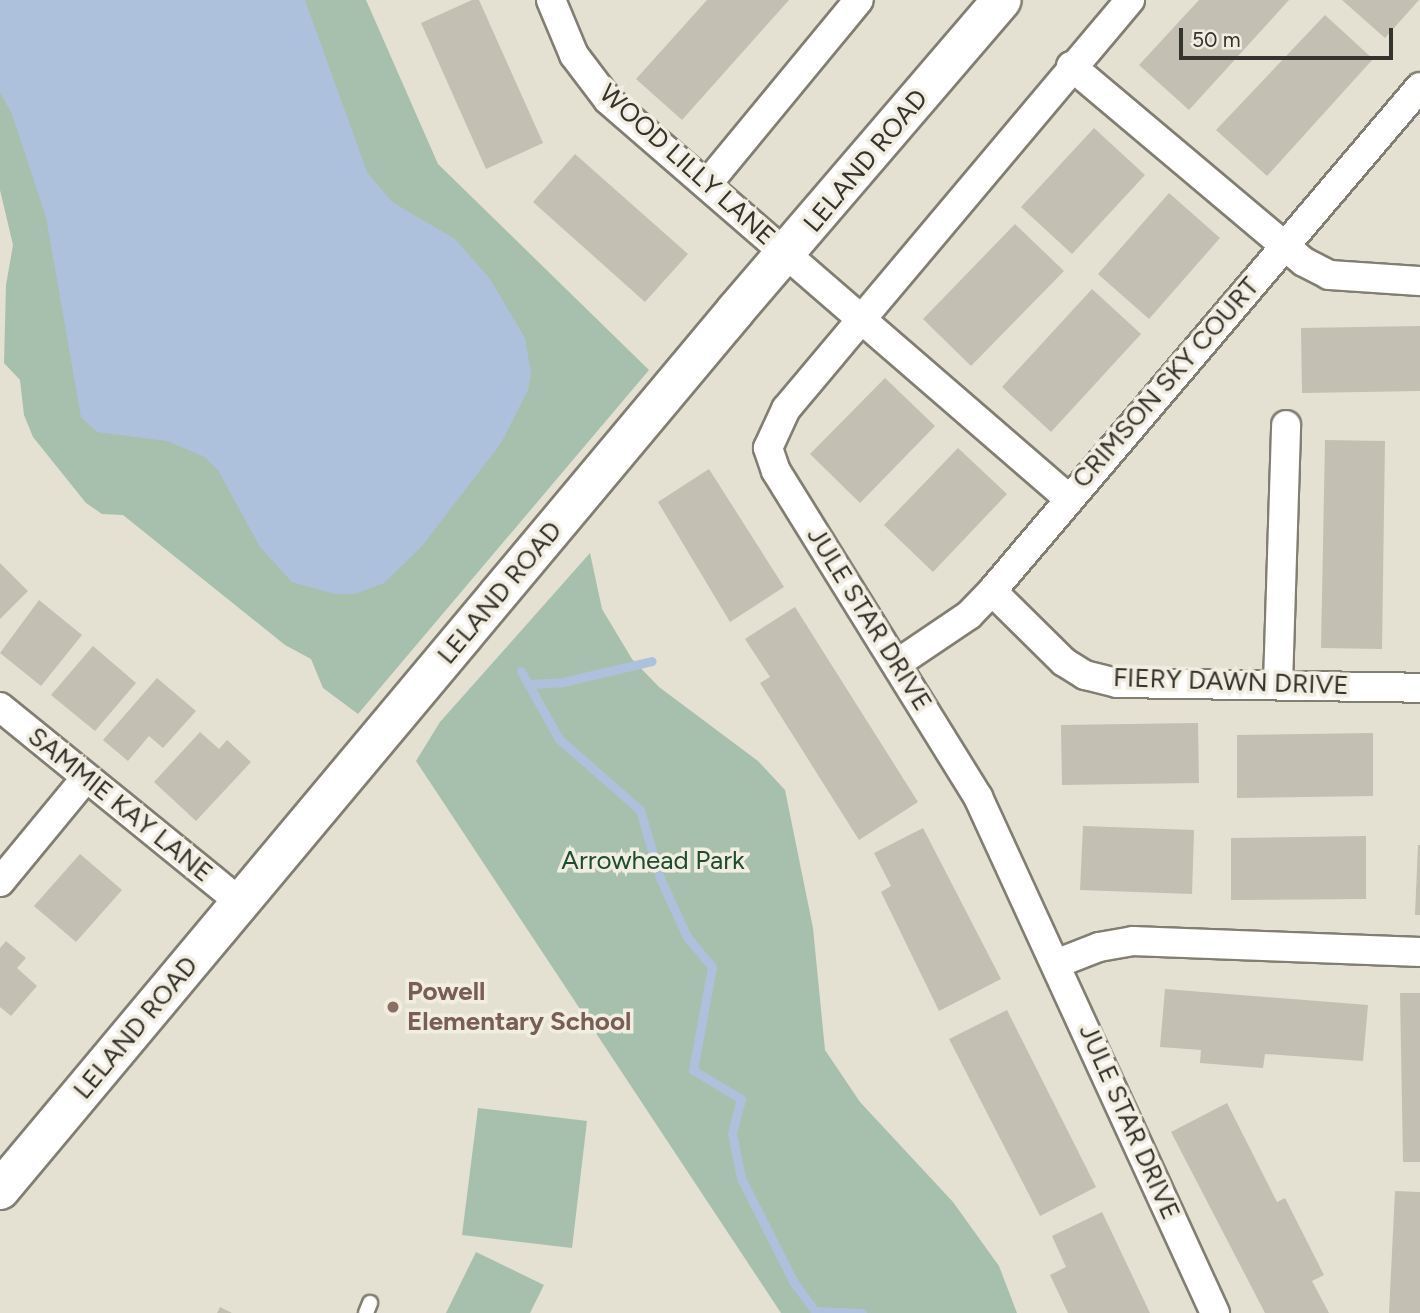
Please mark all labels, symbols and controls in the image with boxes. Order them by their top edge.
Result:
scale bar [1182,14,1396,58]
text: 50 m [1192,27,1241,52]
street label: WOOD LILLY LANE [593,78,781,252]
street label: LELAND ROAD [797,83,935,239]
street label: CRIMSON SKY COURT [1066,271,1266,495]
street label: LELAND ROAD [431,515,569,671]
street label: JULE STAR DRIVE [800,521,938,717]
street label: FIERY DAWN DRIVE [1113,662,1349,702]
street label: SAMMIE KAY LANE [21,721,219,889]
park label: Arrowhead Park [561,845,745,877]
street label: LELAND ROAD [67,950,205,1106]
place label: Powell Elementary School [407,976,631,1038]
marker: Powell Elementary School [385,999,401,1015]
street label: JULE STAR DRIVE [1072,1019,1186,1225]

